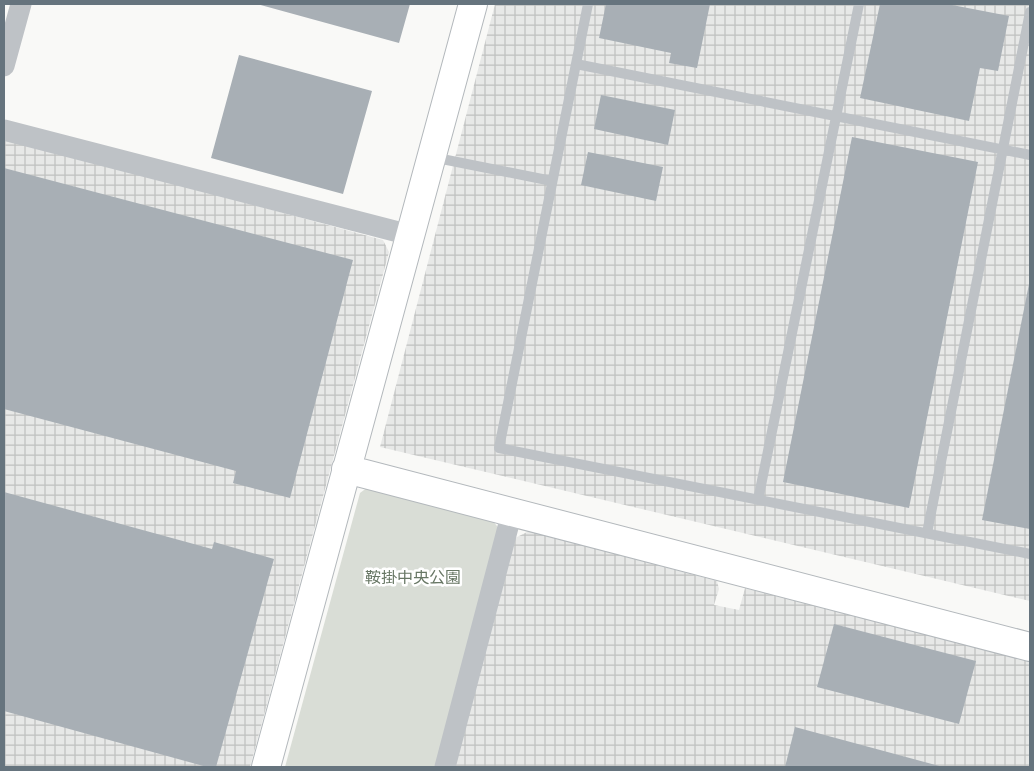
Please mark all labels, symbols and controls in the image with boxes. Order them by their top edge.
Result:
park label: 鞍掛中央公園 [365,568,461,587]

